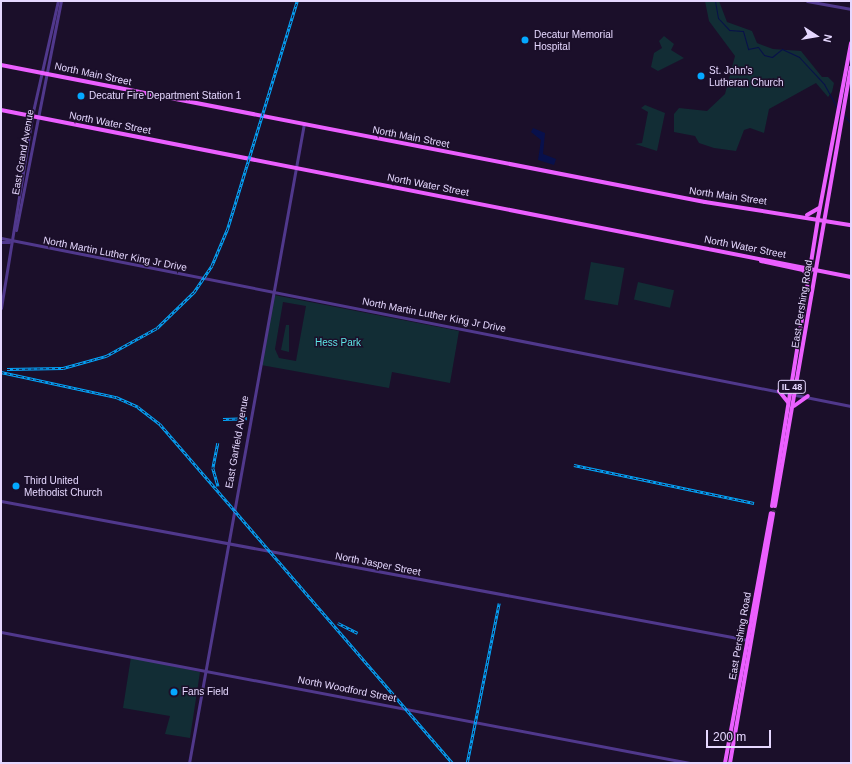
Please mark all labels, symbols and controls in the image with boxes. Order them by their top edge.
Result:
north arrow [796,16,836,56]
place label: Decatur Memorial Hospital [534,28,613,52]
text: N [821,33,834,44]
marker: Decatur Memorial Hospital [519,34,531,46]
street label: North Main Street [53,60,133,88]
place label: St. John's Lutheran Church [709,64,783,88]
marker: St. John's Lutheran Church [696,71,706,81]
place label: Decatur Fire Department Station 1 [89,90,241,102]
marker: Decatur Fire Department Station 1 [76,91,86,101]
street label: East Grand Avenue [10,108,36,196]
street label: North Water Street [68,109,152,137]
street label: North Main Street [371,124,451,150]
street label: North Water Street [386,171,470,199]
street label: North Main Street [688,185,768,207]
street label: North Water Street [703,233,787,261]
street label: North Martin Luther King Jr Drive [42,234,188,274]
street label: East Pershing Road [789,259,815,349]
street label: North Martin Luther King Jr Drive [361,295,507,335]
park label: Hess Park [315,337,361,349]
road number: IL 48 [777,380,807,394]
street label: East Garfield Avenue [223,395,251,489]
place label: Third United Methodist Church [24,474,102,498]
marker: Third United Methodist Church [11,481,21,491]
street label: North Jasper Street [334,550,422,578]
street label: East Pershing Road [726,591,754,681]
street label: North Woodford Street [297,674,397,704]
place label: Fans Field [182,686,229,698]
marker: Fans Field [169,687,179,697]
scale bar [708,722,773,748]
text: 200 m [713,730,746,744]

